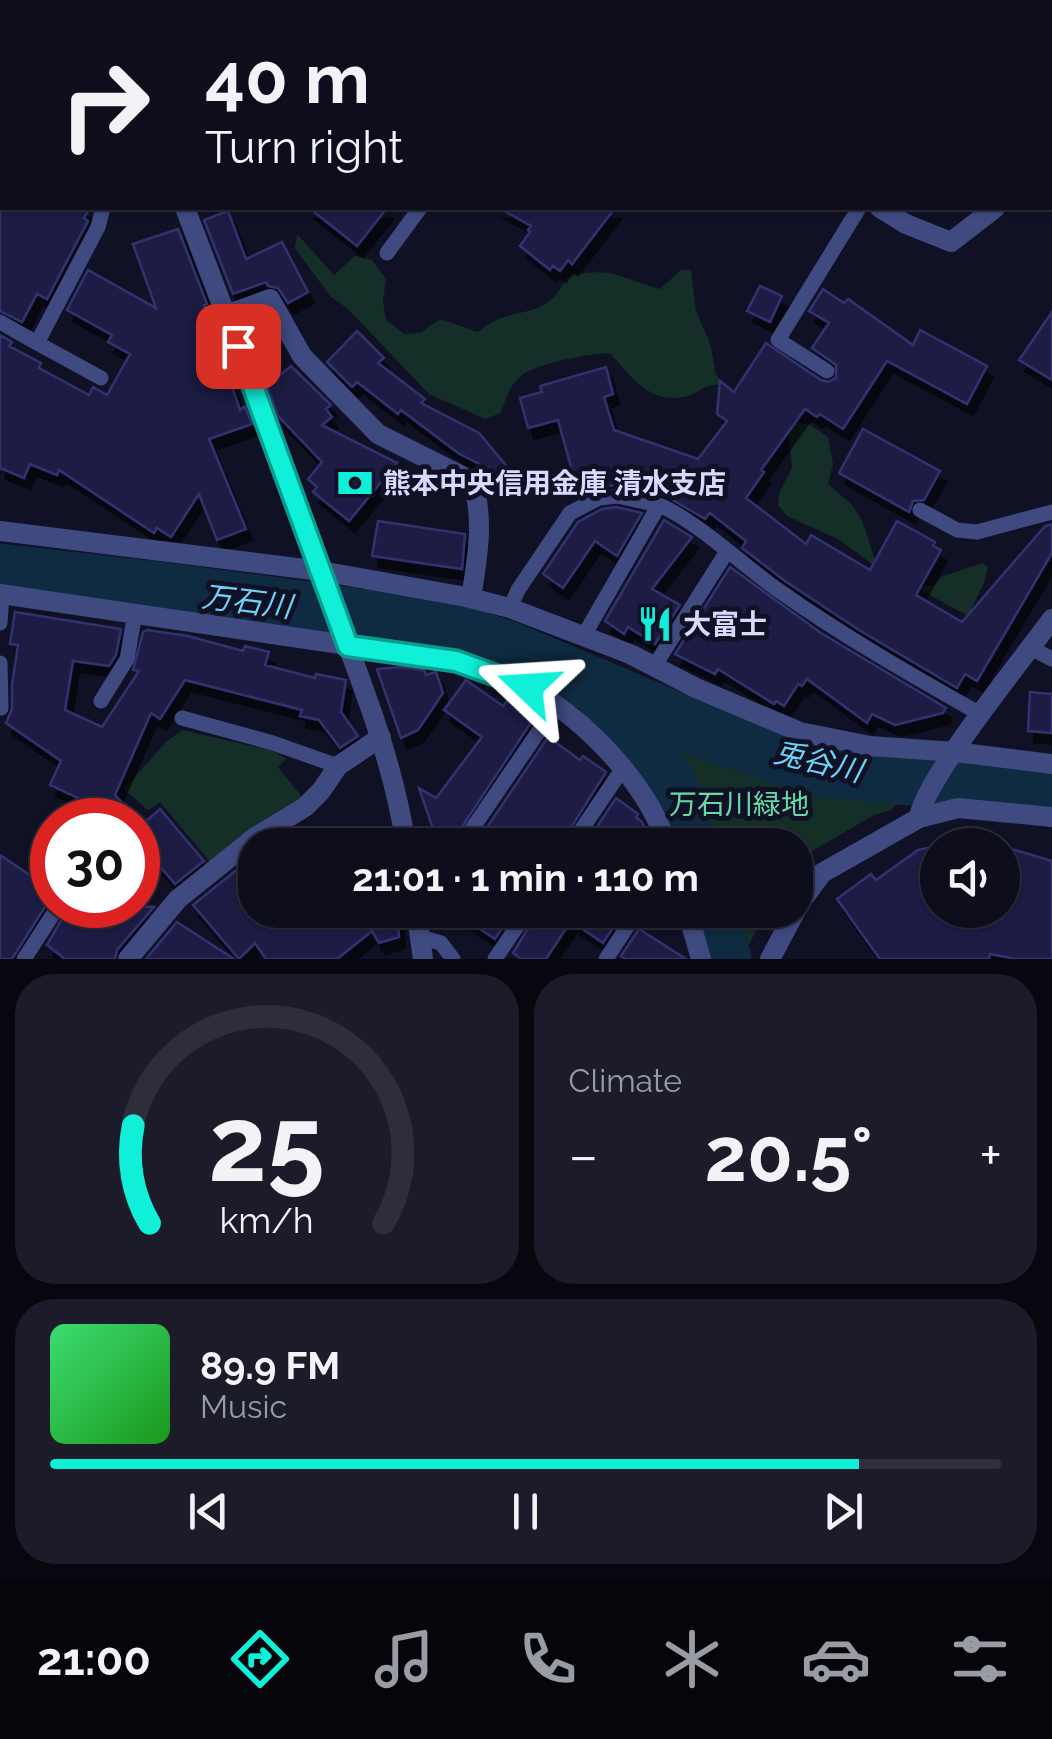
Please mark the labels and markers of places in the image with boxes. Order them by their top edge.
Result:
pin [196,304,281,389]
bank icon: 熊本中央信用金庫 清水支店 [336,464,374,502]
place label: 熊本中央信用金庫 清水支店 [383,467,726,500]
restaurant icon: 大富士 [636,605,674,643]
place label: 大富士 [683,608,767,641]

